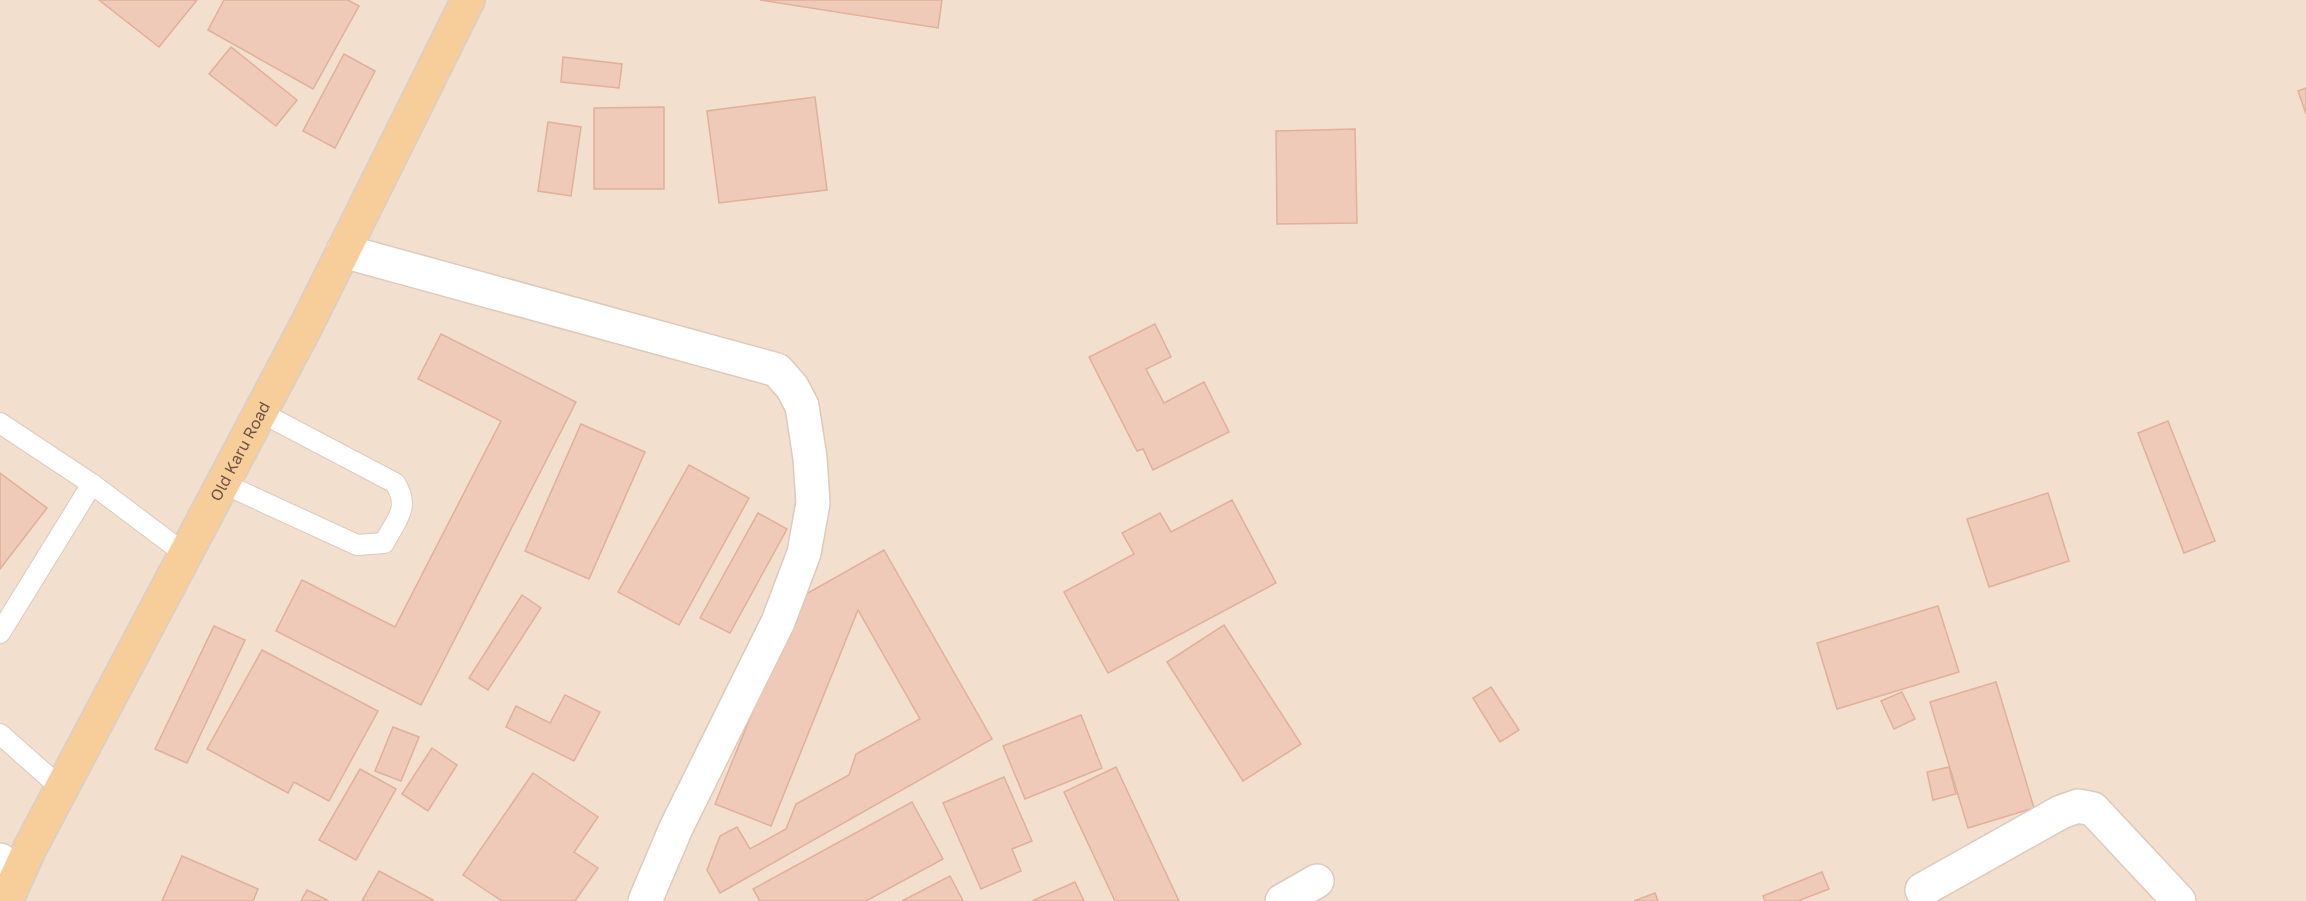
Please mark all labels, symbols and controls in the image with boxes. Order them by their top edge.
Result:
street label: Old Karu Road [205,398,274,504]

